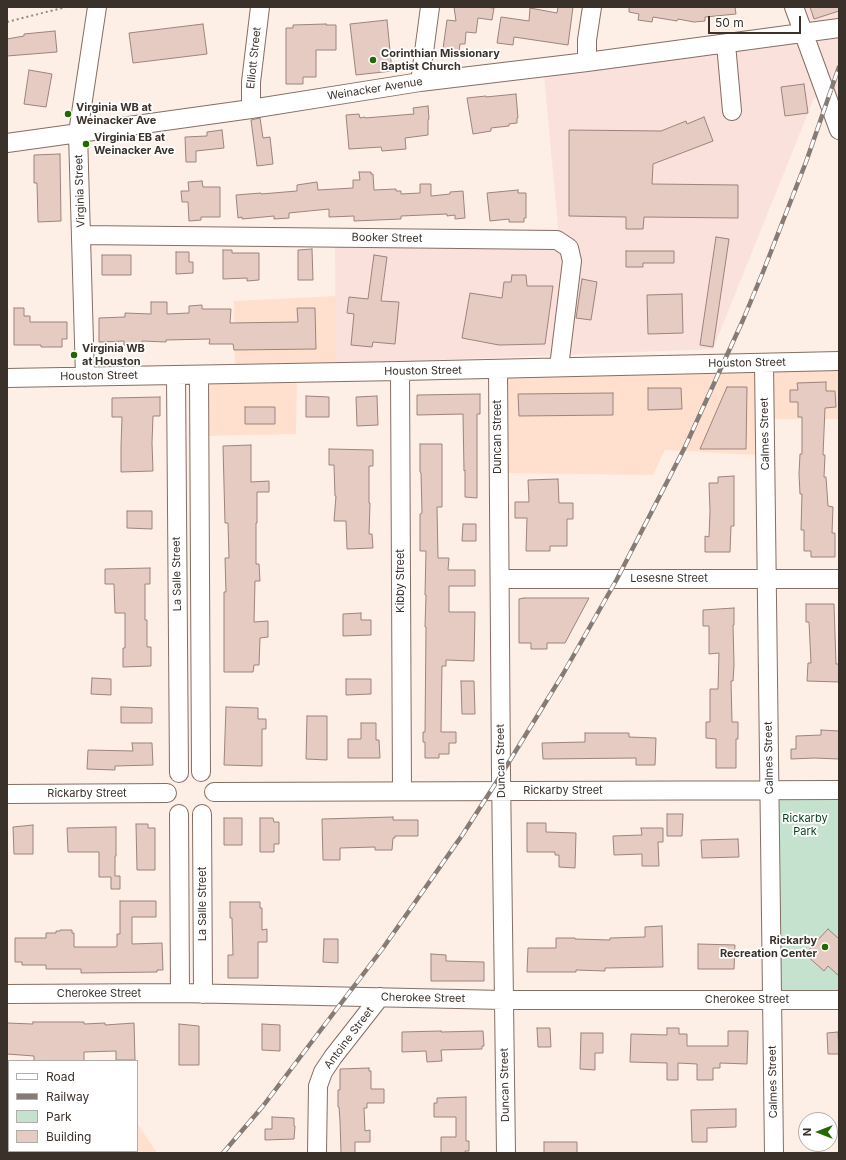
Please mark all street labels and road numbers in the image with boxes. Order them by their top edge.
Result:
street label: Elliott Street [244,26,264,90]
street label: Weinacker Avenue [326,75,424,103]
street label: Virginia Street [72,154,88,228]
street label: Booker Street [351,231,423,245]
street label: Houston Street [708,356,786,370]
street label: Houston Street [384,364,462,378]
street label: Houston Street [60,369,138,383]
street label: Calmes Street [758,397,772,471]
street label: Duncan Street [491,400,505,474]
street label: La Salle Street [170,537,184,611]
street label: Kibby Street [394,549,408,613]
street label: Lesesne Street [630,572,708,586]
street label: Calmes Street [762,721,776,795]
street label: Duncan Street [494,724,508,798]
street label: Rickarby Street [523,784,603,798]
street label: Rickarby Street [47,787,127,801]
street label: La Salle Street [196,867,210,941]
street label: Cherokee Street [57,987,141,1001]
street label: Cherokee Street [381,991,465,1005]
street label: Cherokee Street [705,993,789,1007]
street label: Antoine Street [321,1005,377,1071]
street label: Calmes Street [766,1045,780,1119]
street label: Duncan Street [498,1048,512,1122]

